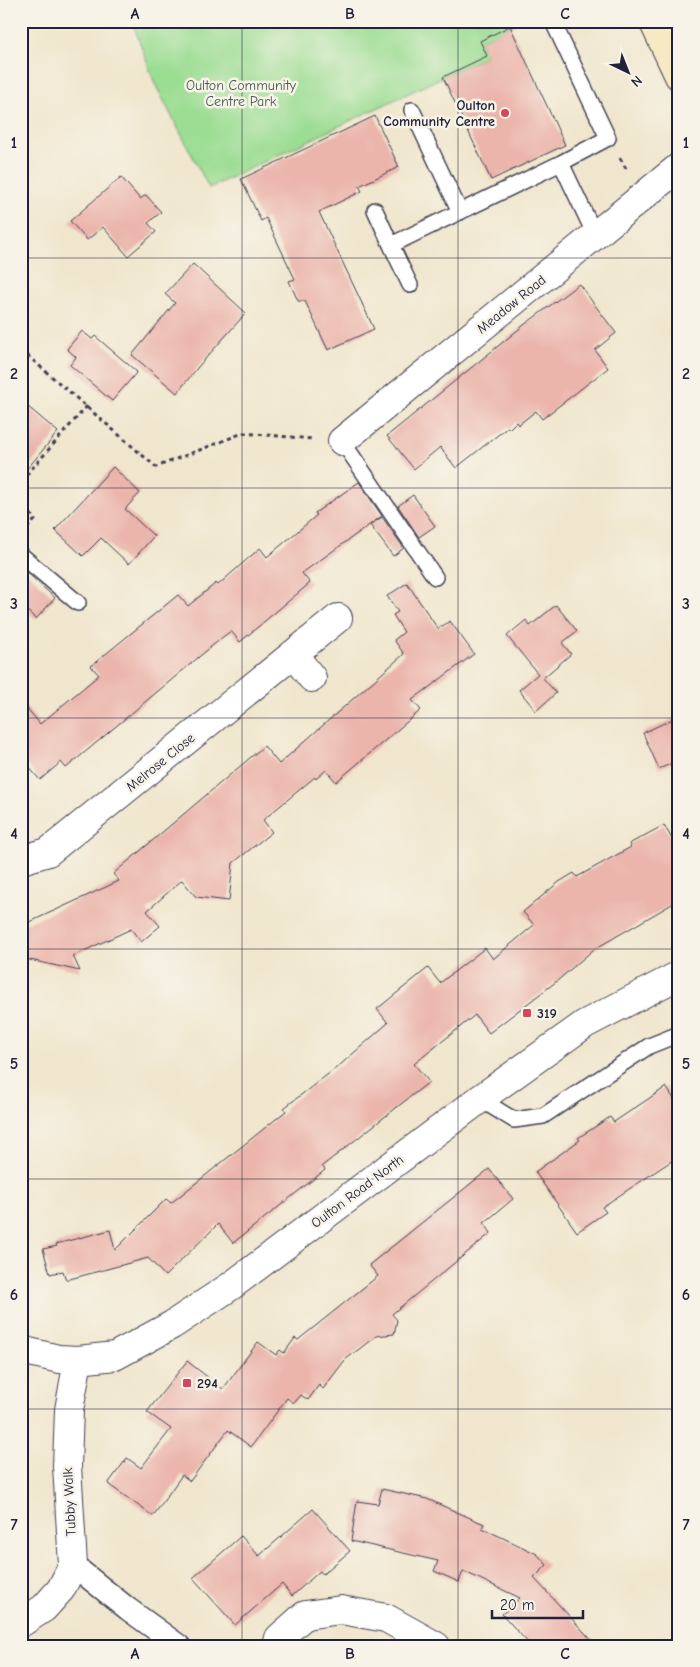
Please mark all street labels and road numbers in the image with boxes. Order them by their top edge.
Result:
street label: Meadow Road [473,271,549,337]
street label: Melrose Close [122,729,198,795]
street label: Oulton Road North [308,1151,407,1232]
street label: Tubby Walk [59,1467,80,1537]

